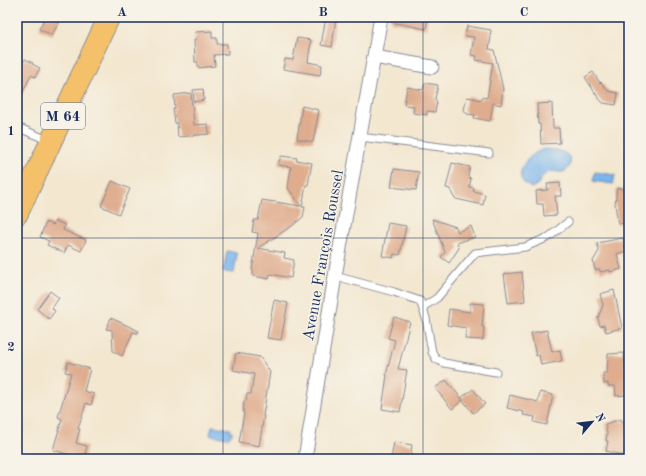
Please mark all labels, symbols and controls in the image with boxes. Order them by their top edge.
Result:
text: A [117,6,127,19]
text: B [318,6,328,19]
text: C [520,6,528,19]
road number: M 64 [41,103,85,129]
text: 1 [7,125,15,138]
street label: Avenue François Roussel [301,169,347,342]
text: 2 [7,341,15,354]
north arrow [572,402,612,442]
text: N [593,412,607,425]

